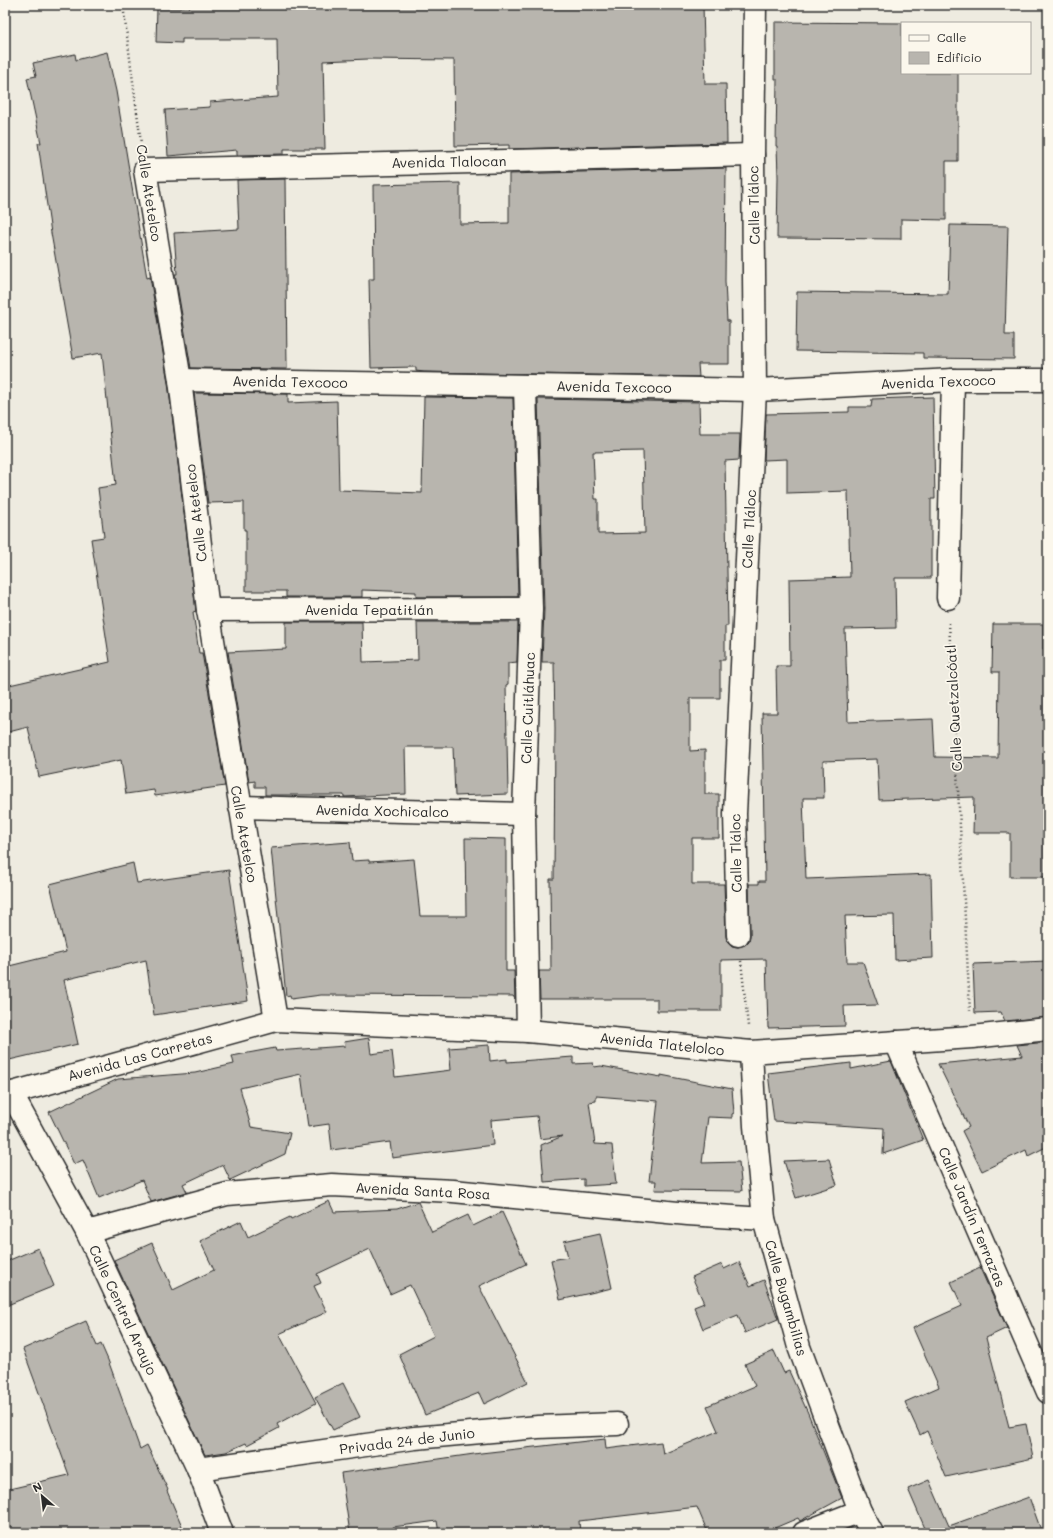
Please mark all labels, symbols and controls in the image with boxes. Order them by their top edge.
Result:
legend [901,22,1031,74]
text: Calle [937,29,967,45]
text: Edificio [937,49,981,65]
street label: Calle Atetelco [132,143,167,243]
street label: Avenida Tlalocan [391,151,507,172]
street label: Calle Tláloc [743,165,764,245]
street label: Avenida Texcoco [880,370,996,393]
street label: Avenida Texcoco [232,371,348,392]
street label: Avenida Texcoco [556,376,672,397]
street label: Calle Atetelco [180,463,211,563]
street label: Calle Tláloc [737,489,760,569]
street label: Avenida Tepatitlán [305,600,433,619]
street label: Calle Quetzalcóatl [941,644,966,772]
street label: Calle Cuitláhuac [516,652,539,764]
street label: Calle Atetelco [227,784,262,884]
street label: Avenida Xochicalco [315,800,449,821]
street label: Calle Tláloc [725,813,746,893]
street label: Avenida Las Carretas [65,1028,214,1085]
street label: Avenida Tlatelolco [599,1028,725,1059]
street label: Calle Jardín Terrazas [934,1144,1011,1290]
street label: Avenida Santa Rosa [355,1177,491,1204]
street label: Calle Bugambilias [761,1238,812,1358]
street label: Calle Central Araujo [85,1242,162,1378]
street label: Privada 24 de Junio [338,1423,476,1458]
north arrow [22,1476,62,1516]
text: N [30,1478,44,1495]

